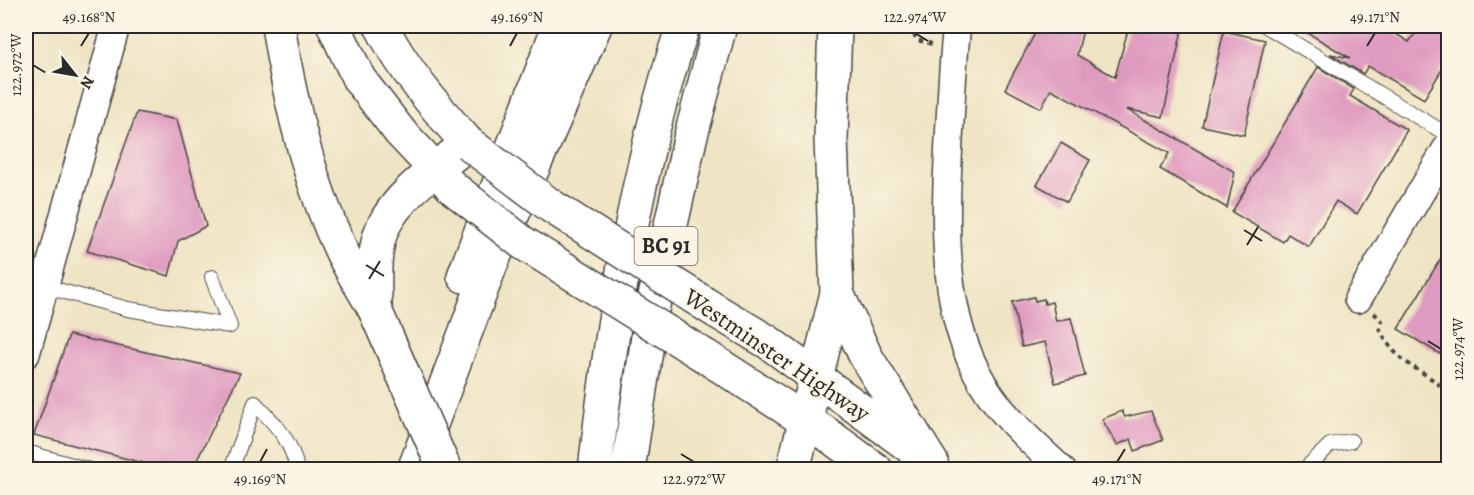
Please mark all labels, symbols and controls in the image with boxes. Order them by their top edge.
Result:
text: 49.168°N [63,7,116,27]
text: 49.169°N [491,7,543,27]
text: 122.974°W [884,7,946,27]
text: 49.171°N [1350,7,1400,27]
text: 122.972°W [6,34,26,96]
north arrow [45,45,105,105]
text: N [74,72,99,93]
road number: BC 91 [634,227,698,265]
street label: Westminster Highway [677,280,877,429]
text: 122.974°W [1448,318,1468,380]
text: 49.169°N [234,469,286,489]
text: 122.972°W [663,469,725,489]
text: 49.171°N [1092,469,1142,489]

